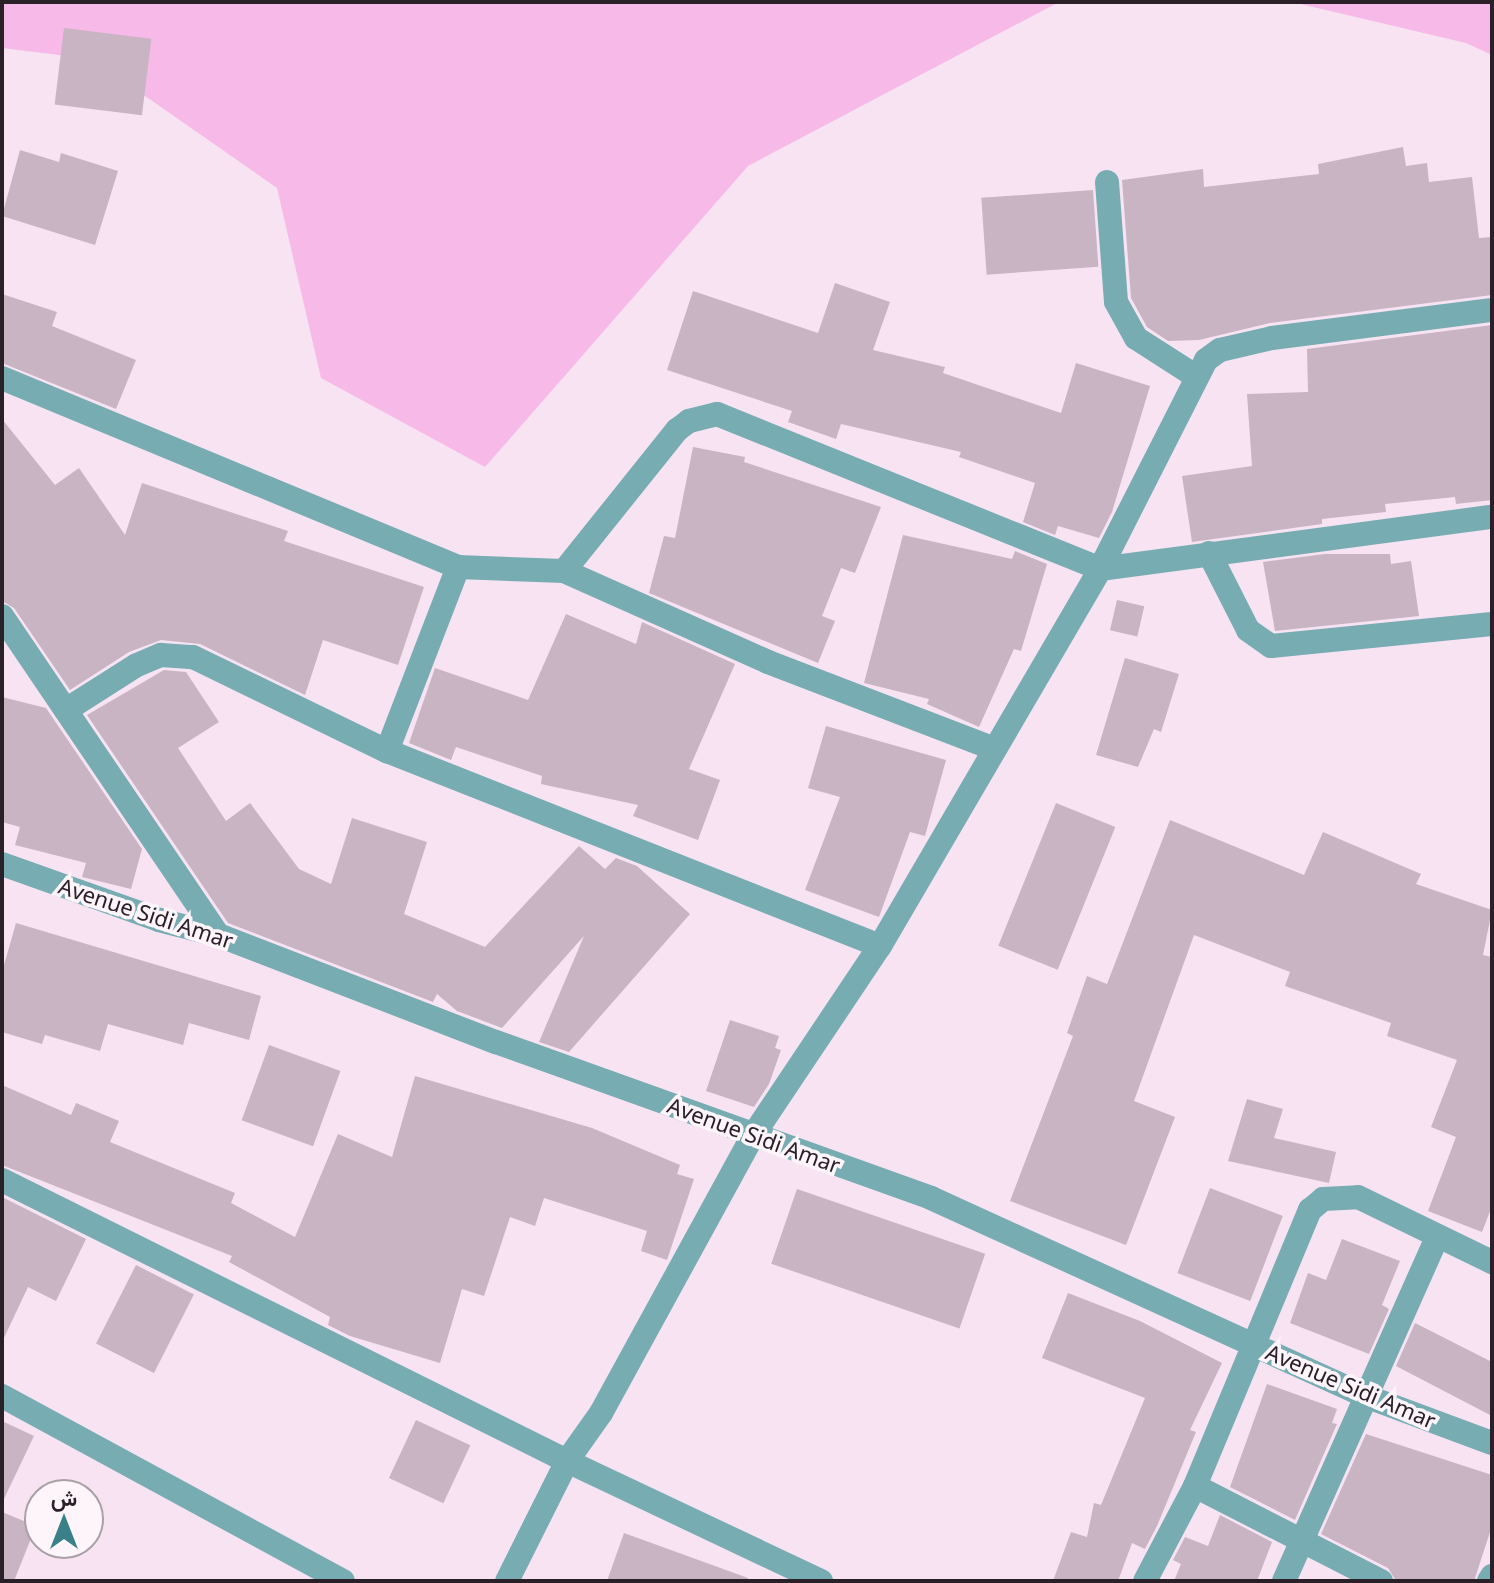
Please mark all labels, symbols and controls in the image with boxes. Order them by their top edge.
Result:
street label: Avenue Sidi Amar [56,872,236,954]
street label: Avenue Sidi Amar [664,1092,844,1178]
street label: Avenue Sidi Amar [1262,1338,1440,1434]
north arrow [24,1479,104,1559]
text: ش [51,1482,77,1512]

